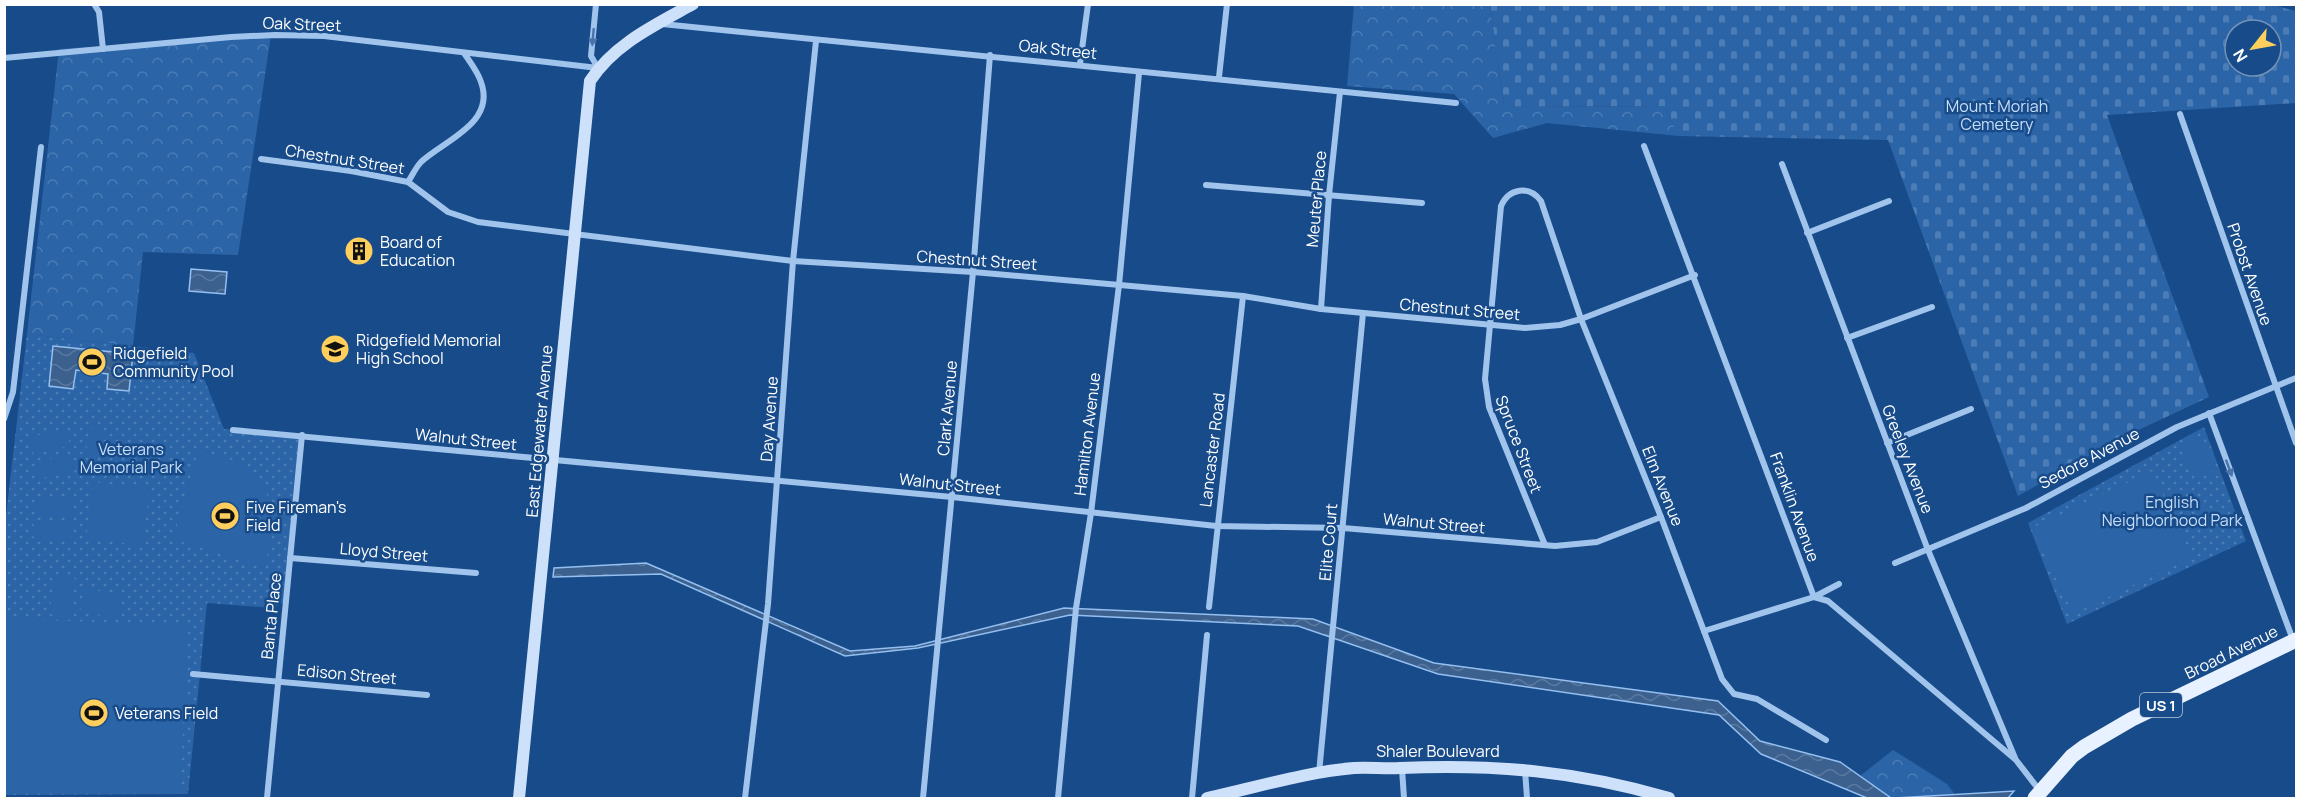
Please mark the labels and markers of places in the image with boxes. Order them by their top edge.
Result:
place label: Board of Education [380,231,455,271]
building icon: Board of Education [343,235,375,267]
place label: Ridgefield Memorial High School [356,329,501,369]
school or university icon: Ridgefield Memorial High School [319,333,351,365]
place label: Ridgefield Community Pool [113,342,234,382]
sports icon: Ridgefield Community Pool [76,346,108,378]
place label: Five Fireman's Field [246,496,347,536]
sports icon: Five Fireman's Field [209,500,241,532]
sports icon: Veterans Field [78,697,110,729]
place label: Veterans Field [115,702,218,724]

